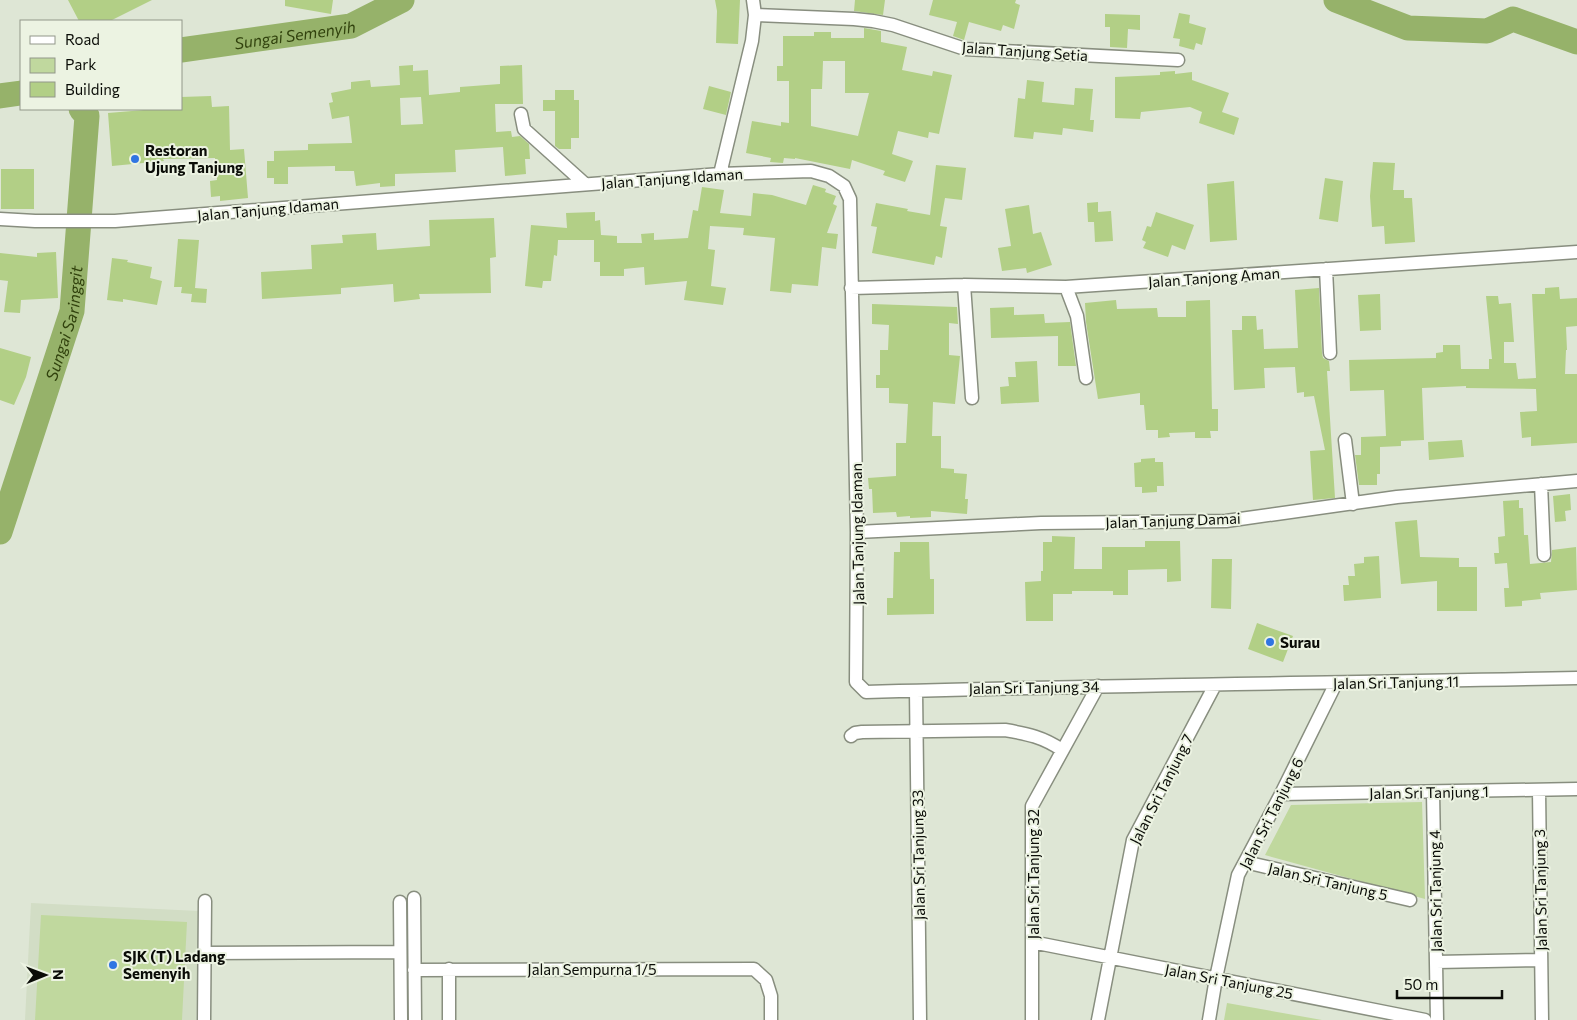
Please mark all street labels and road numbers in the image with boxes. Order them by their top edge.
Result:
street label: Jalan Tanjung Setia [961,38,1089,64]
street label: Jalan Tanjung Idaman [600,164,744,192]
street label: Jalan Tanjung Idaman [196,194,340,224]
street label: Jalan Tanjong Aman [1147,263,1281,291]
street label: Jalan Tanjung Idaman [847,463,867,605]
street label: Jalan Tanjung Damai [1105,509,1241,531]
street label: Jalan Sri Tanjung 11 [1333,672,1459,692]
street label: Jalan Sri Tanjung 34 [968,677,1100,697]
street label: Jalan Sri Tanjung 7 [1125,731,1197,847]
street label: Jalan Sri Tanjung 6 [1235,754,1307,872]
street label: Jalan Sri Tanjung 1 [1369,782,1489,802]
street label: Jalan Sri Tanjung 33 [908,790,928,920]
street label: Jalan Sri Tanjung 32 [1024,809,1042,939]
street label: Jalan Sri Tanjung 3 [1530,829,1550,951]
street label: Jalan Sri Tanjung 4 [1425,830,1445,952]
street label: Jalan Sri Tanjung 5 [1267,859,1389,903]
street label: Jalan Sempurna 1/5 [527,960,657,978]
street label: Jalan Sri Tanjung 25 [1163,960,1295,1002]

